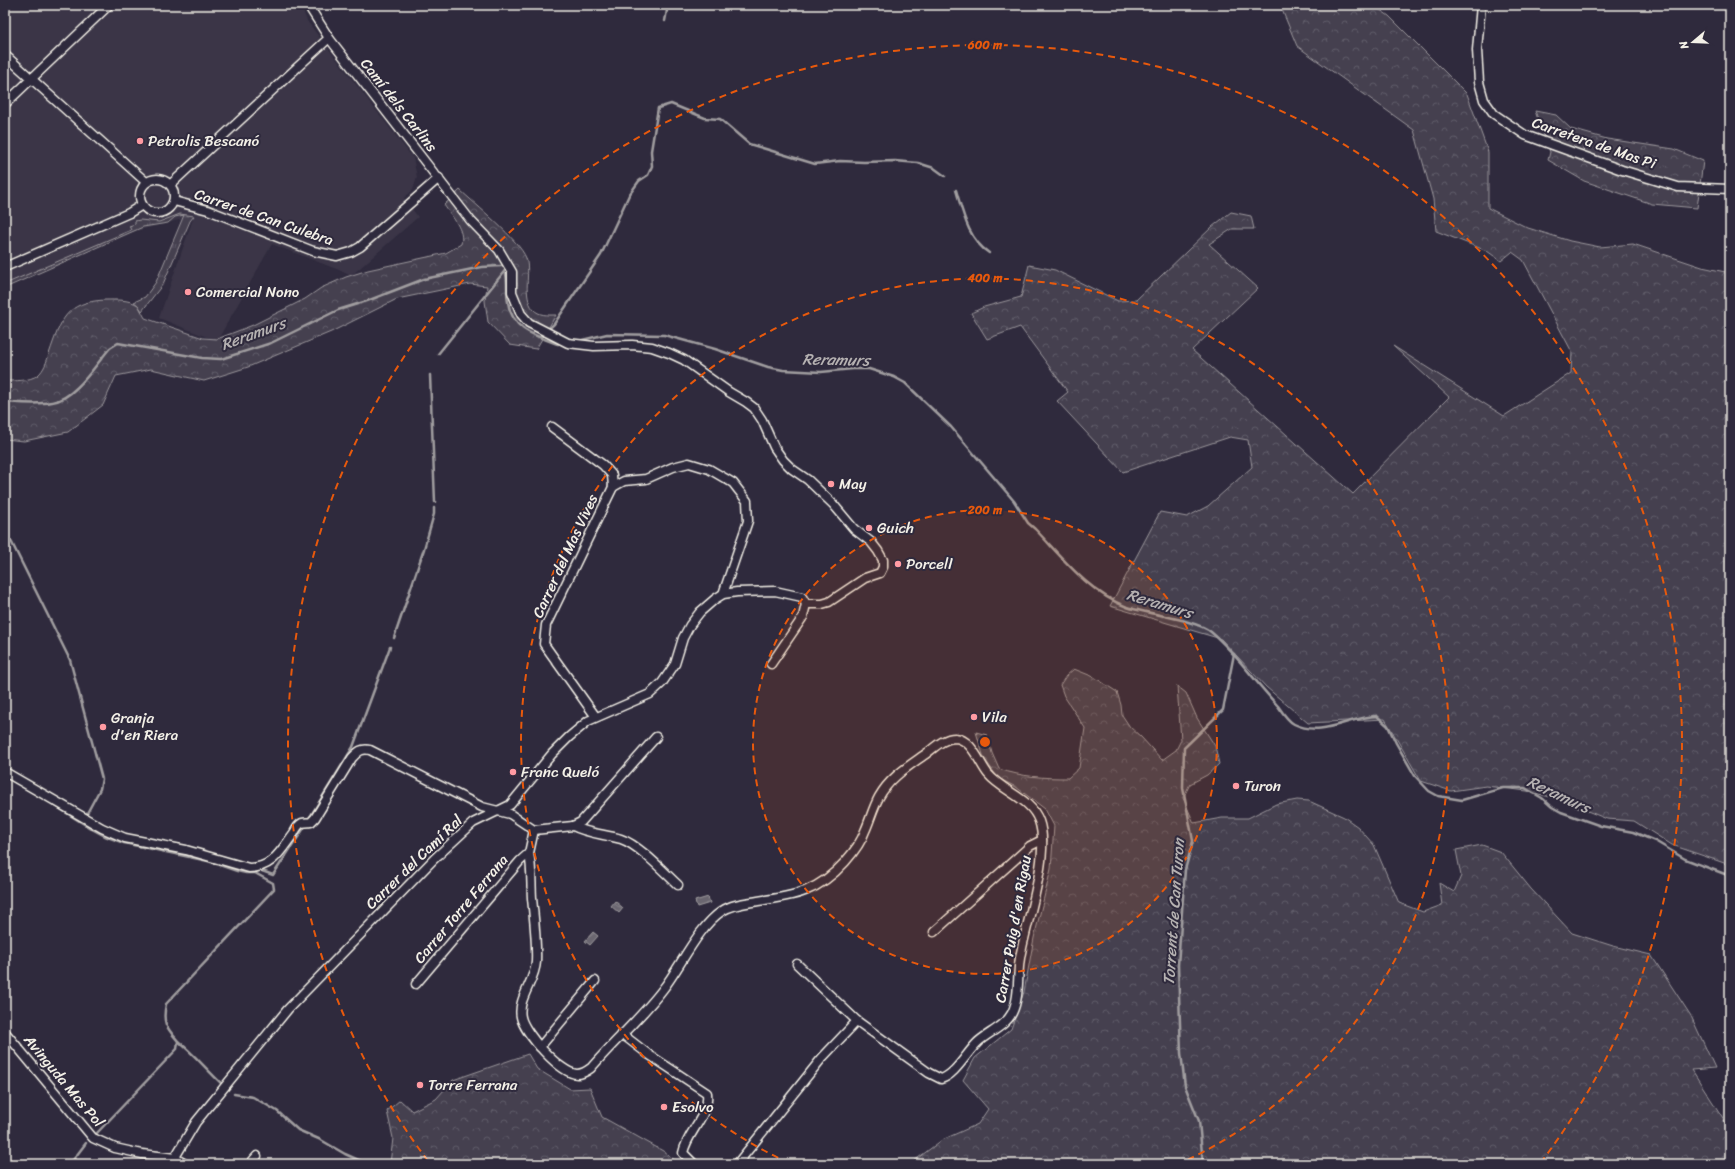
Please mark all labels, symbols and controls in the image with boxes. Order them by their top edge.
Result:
north arrow [1673,22,1713,62]
text: 600 m [967,34,1003,56]
text: N [1674,38,1695,53]
street label: Camí dels Carlins [354,52,444,158]
street label: Carretera de Mas Pi [1528,110,1661,177]
place label: Petrolis Bescanó [148,128,260,154]
marker: Petrolis Bescanó [135,136,145,146]
street label: Carrer de Can Culebra [191,181,338,253]
text: 400 m [966,267,1003,289]
place label: Comercial Nono [196,279,300,305]
marker: Comercial Nono [183,287,193,297]
water label: Reramurs [217,307,292,359]
water label: Reramurs [802,344,873,375]
place label: May [839,471,867,497]
marker: May [826,479,836,489]
street label: Carrer del Mas Vives [525,490,605,622]
text: 200 m [967,499,1003,521]
place label: Guich [877,515,914,541]
marker: Guich [864,523,874,533]
place label: Porcell [906,551,953,577]
marker: Porcell [893,559,903,569]
water label: Reramurs [1123,580,1199,628]
place label: Vila [982,704,1007,730]
place label: Granja d'en Riera [111,705,179,748]
marker: Vila [969,712,979,722]
marker: Granja d'en Riera [98,722,108,732]
centre of rings [978,735,992,749]
place label: Franc Queló [521,759,600,785]
marker: Franc Queló [508,767,518,777]
water label: Reramurs [1522,767,1598,823]
place label: Turon [1244,773,1281,799]
marker: Turon [1231,781,1241,791]
street label: Carrer del Camí Ral [359,808,469,916]
water label: Torrent de Can Turon [1154,836,1193,986]
street label: Carrer Torre Ferrana [407,848,515,970]
street label: Carrer Puig d'en Rigau [987,853,1039,1005]
street label: Avinguda Mas Pol [16,1028,111,1134]
place label: Torre Ferrana [428,1072,518,1098]
marker: Torre Ferrana [415,1080,425,1090]
place label: Esolvo [672,1094,714,1120]
marker: Esolvo [659,1102,669,1112]

